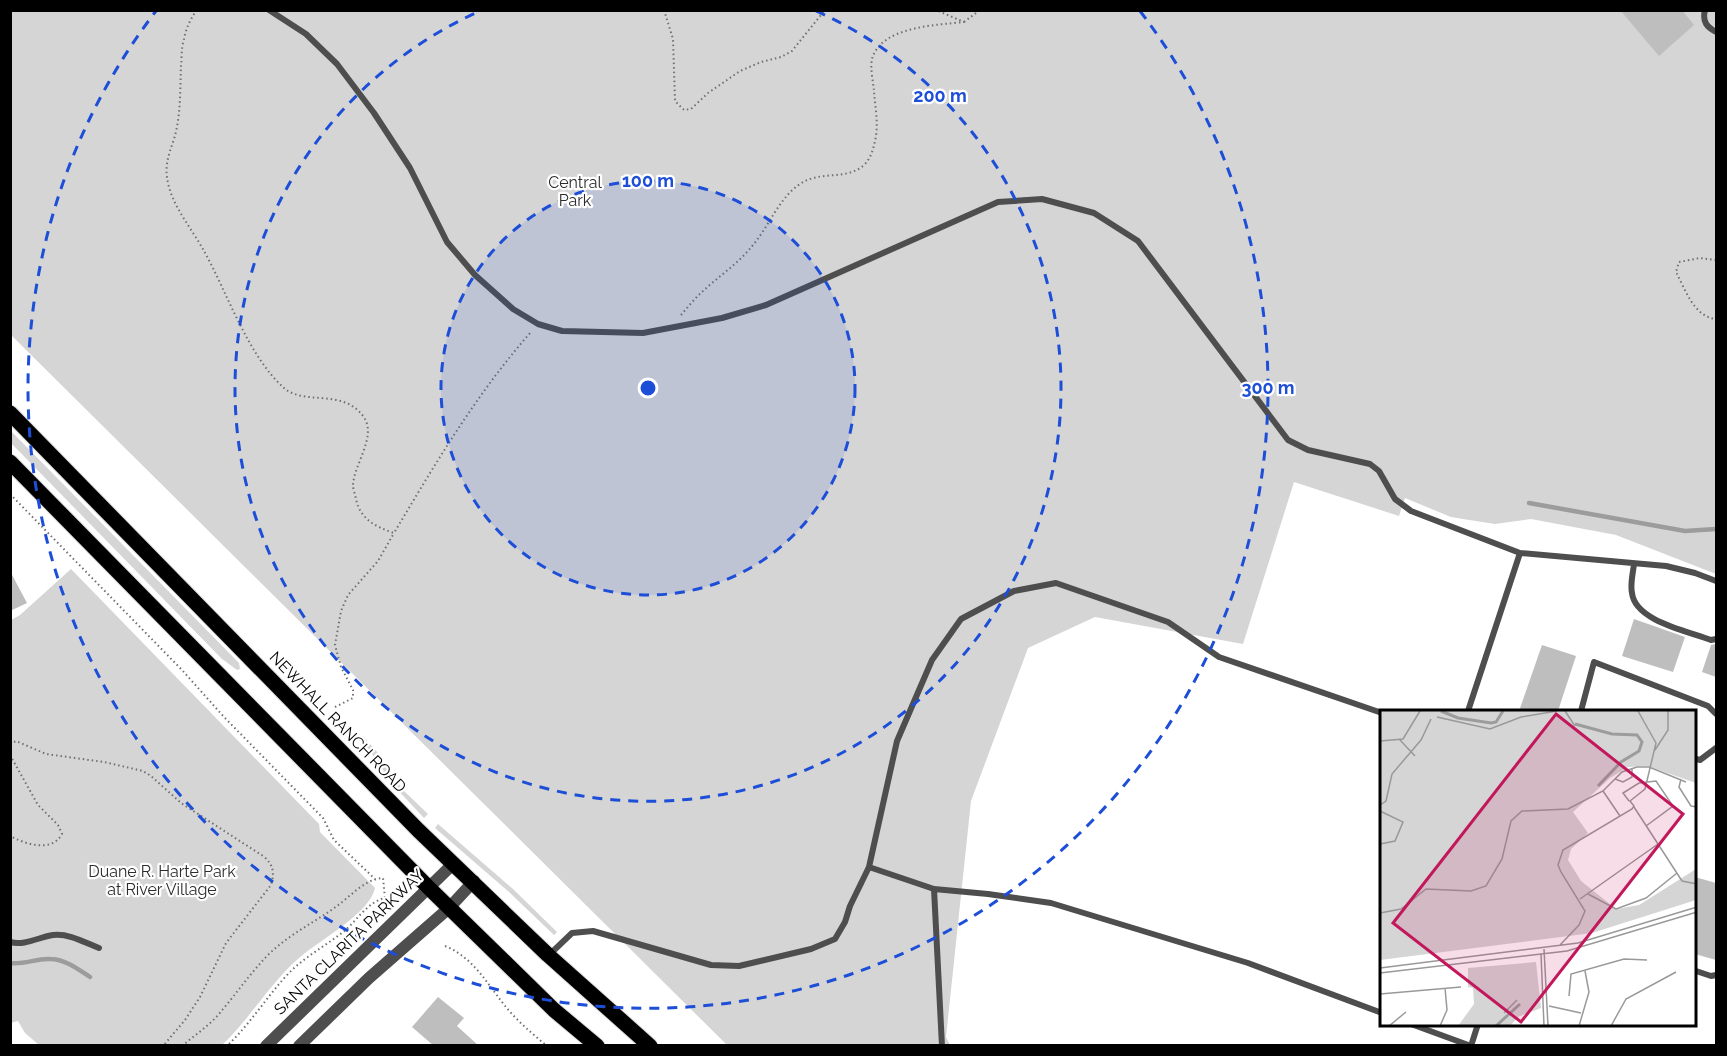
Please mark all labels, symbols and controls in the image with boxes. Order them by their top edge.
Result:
text: 200 m [913,85,967,106]
text: 100 m [622,170,674,191]
park label: Central Park [548,173,602,210]
text: 300 m [1241,377,1295,398]
centre of rings [638,378,658,398]
street label: NEWHALL RANCH ROAD [266,648,410,796]
inset map [1380,710,1697,1026]
park label: Duane R. Harte Park at River Village [88,862,236,899]
street label: SANTA CLARITA PARKWAY [270,865,428,1019]

